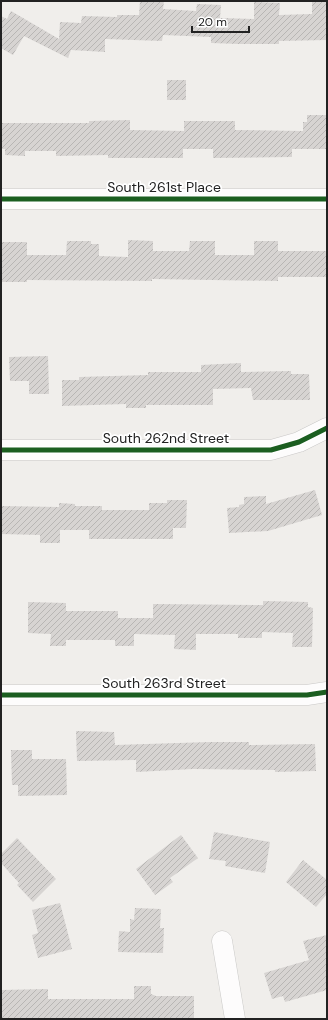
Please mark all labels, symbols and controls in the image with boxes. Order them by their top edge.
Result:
scale bar [192,8,249,34]
text: 20 m [198,14,227,30]
street label: South 261st Place [107,178,221,196]
street label: South 262nd Street [103,429,229,447]
street label: South 263rd Street [102,674,226,692]

